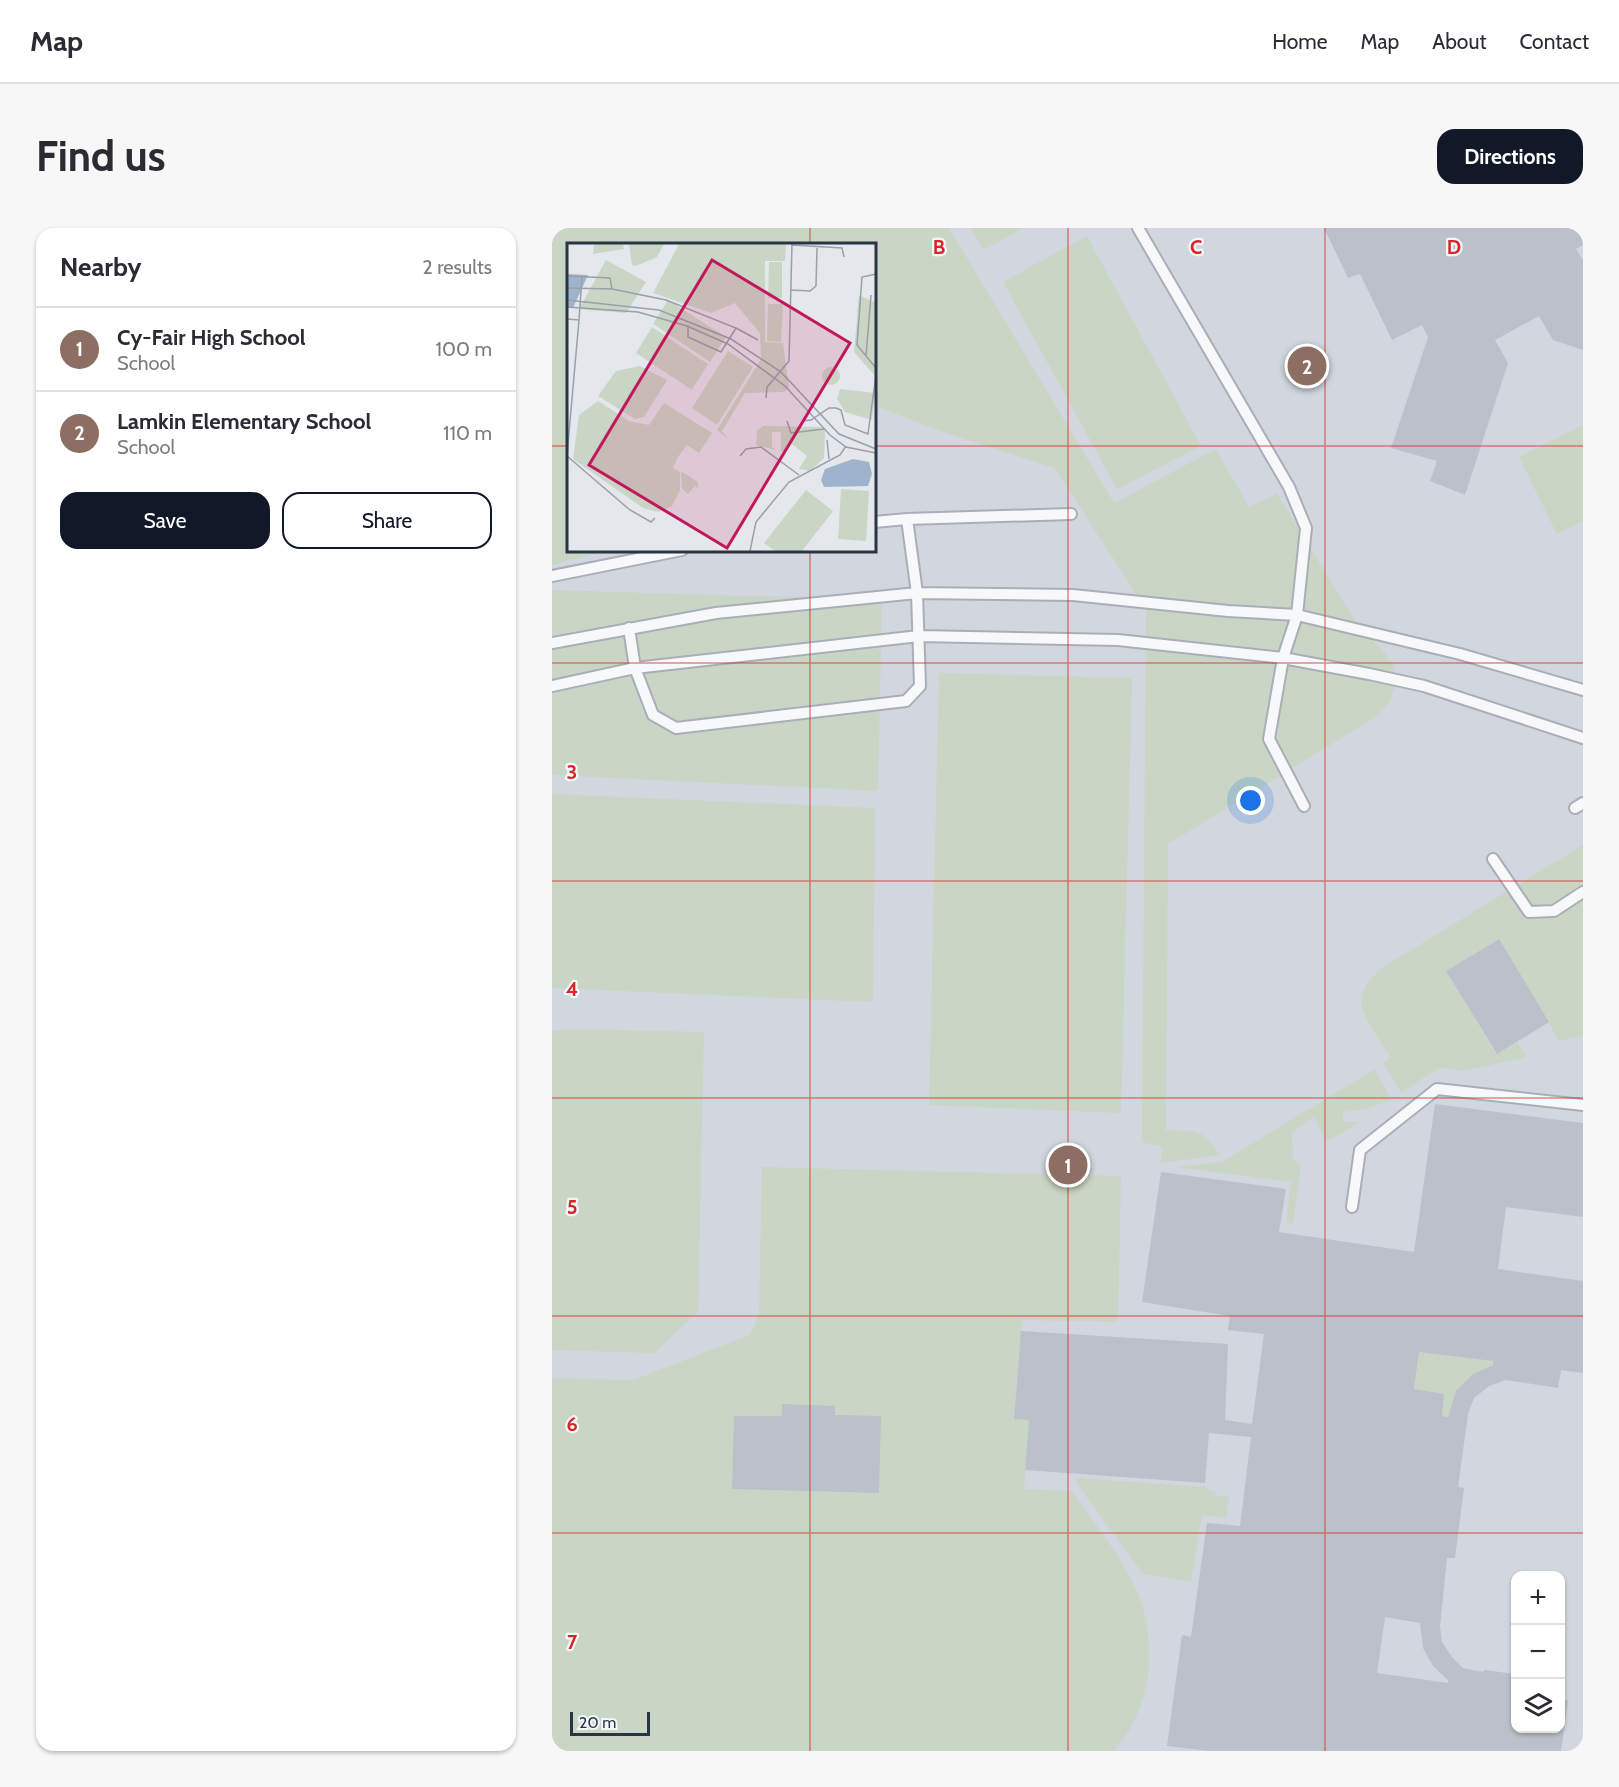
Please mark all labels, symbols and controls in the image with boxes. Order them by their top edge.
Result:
text: Map [30,24,83,58]
text: Home [1272,29,1328,54]
text: Map [1361,29,1399,54]
text: About [1432,29,1486,54]
text: Contact [1519,29,1589,54]
button: Directions [1437,129,1583,184]
text: Find us [36,130,165,182]
text: B [933,235,945,259]
text: C [1190,235,1202,259]
text: D [1447,235,1461,259]
inset map [567,243,876,552]
text: Nearby [60,251,141,283]
text: 2 results [422,255,492,279]
text: Cy-Fair High School [117,324,306,351]
text: 1 [76,337,83,361]
text: 100 m [436,337,492,361]
pin: 2 [1288,344,1326,388]
text: School [117,351,175,375]
text: Lamkin Elementary School [117,408,371,435]
text: 2 [74,421,85,445]
text: 110 m [443,421,492,445]
text: School [117,435,175,459]
button: Save [60,492,270,549]
button: Share [282,492,492,549]
text: 3 [567,760,577,784]
your location [1236,786,1265,815]
text: 4 [566,977,578,1001]
pin: 1 [1048,1142,1088,1188]
text: 5 [567,1195,577,1219]
text: 6 [566,1412,578,1436]
map controls [1511,1571,1565,1733]
button: + [1511,1571,1565,1625]
button: − [1511,1625,1565,1679]
text: 7 [567,1630,578,1654]
button: layers [1511,1679,1565,1733]
scale bar [570,1709,650,1736]
text: 20 m [579,1713,616,1732]

